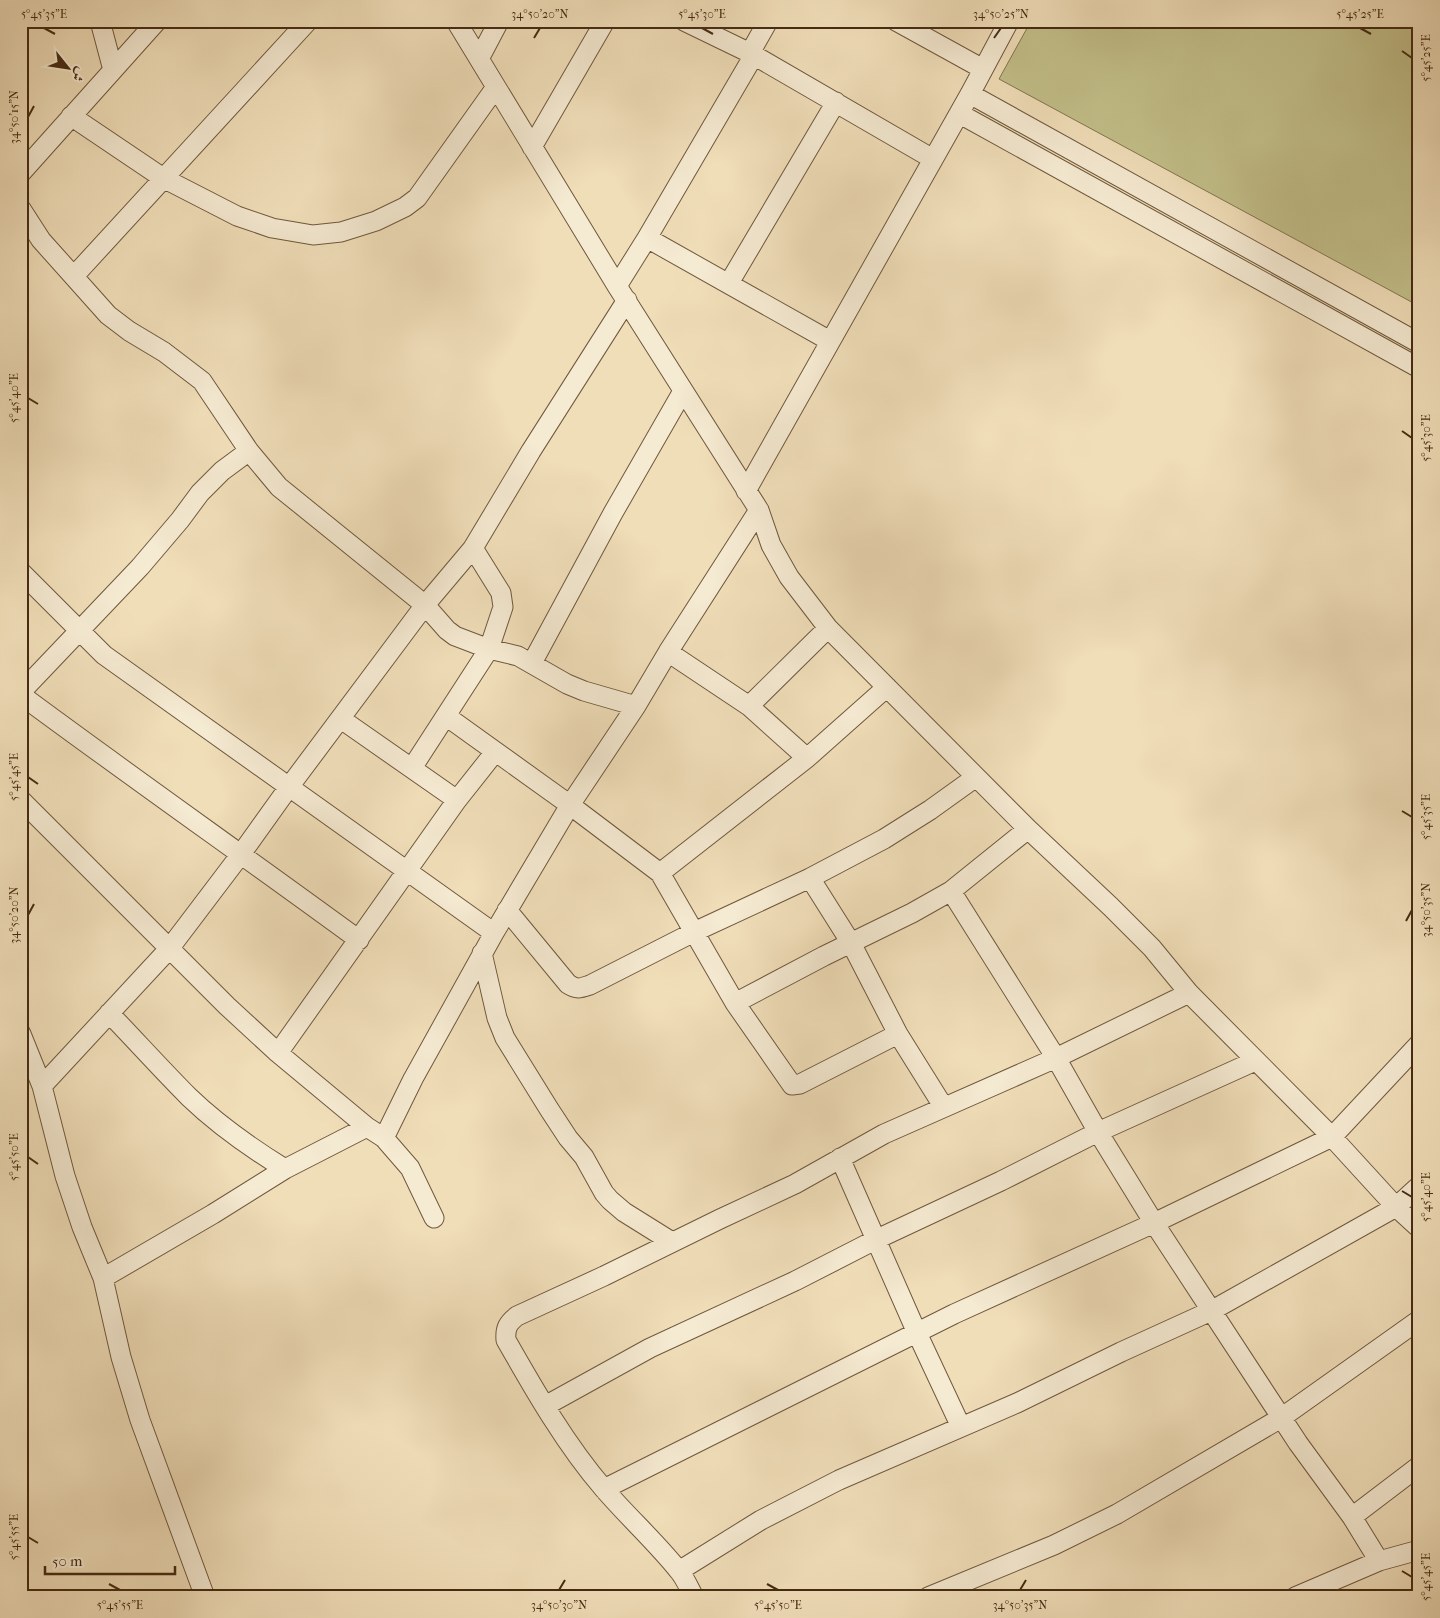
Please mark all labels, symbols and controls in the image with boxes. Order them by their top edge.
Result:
text: 5°45'35"E [21,7,67,21]
text: 34°50'20"N [511,7,569,21]
text: 5°45'30"E [678,7,726,21]
text: 34°50'25"N [973,7,1029,21]
text: 5°45'25"E [1336,7,1384,21]
text: 5°45'25"E [1419,34,1433,82]
north arrow [42,42,92,92]
text: ش [68,64,90,85]
text: 34°50'15"N [7,90,21,144]
text: 5°45'40"E [7,373,21,423]
text: 5°45'30"E [1419,414,1433,462]
text: 5°45'45"E [7,753,21,801]
text: 5°45'35"E [1419,794,1433,840]
text: 34°50'35"N [1419,883,1433,937]
text: 34°50'20"N [7,886,21,944]
text: 5°45'50"E [7,1133,21,1181]
text: 5°45'40"E [1419,1172,1433,1222]
text: 5°45'55"E [7,1514,21,1560]
scale bar [45,1543,175,1575]
text: 50 m [52,1552,83,1570]
text: 5°45'45"E [1419,1553,1433,1601]
text: 5°45'55"E [97,1598,143,1612]
text: 34°50'30"N [531,1598,587,1612]
text: 5°45'50"E [754,1598,802,1612]
text: 34°50'35"N [993,1598,1047,1612]

